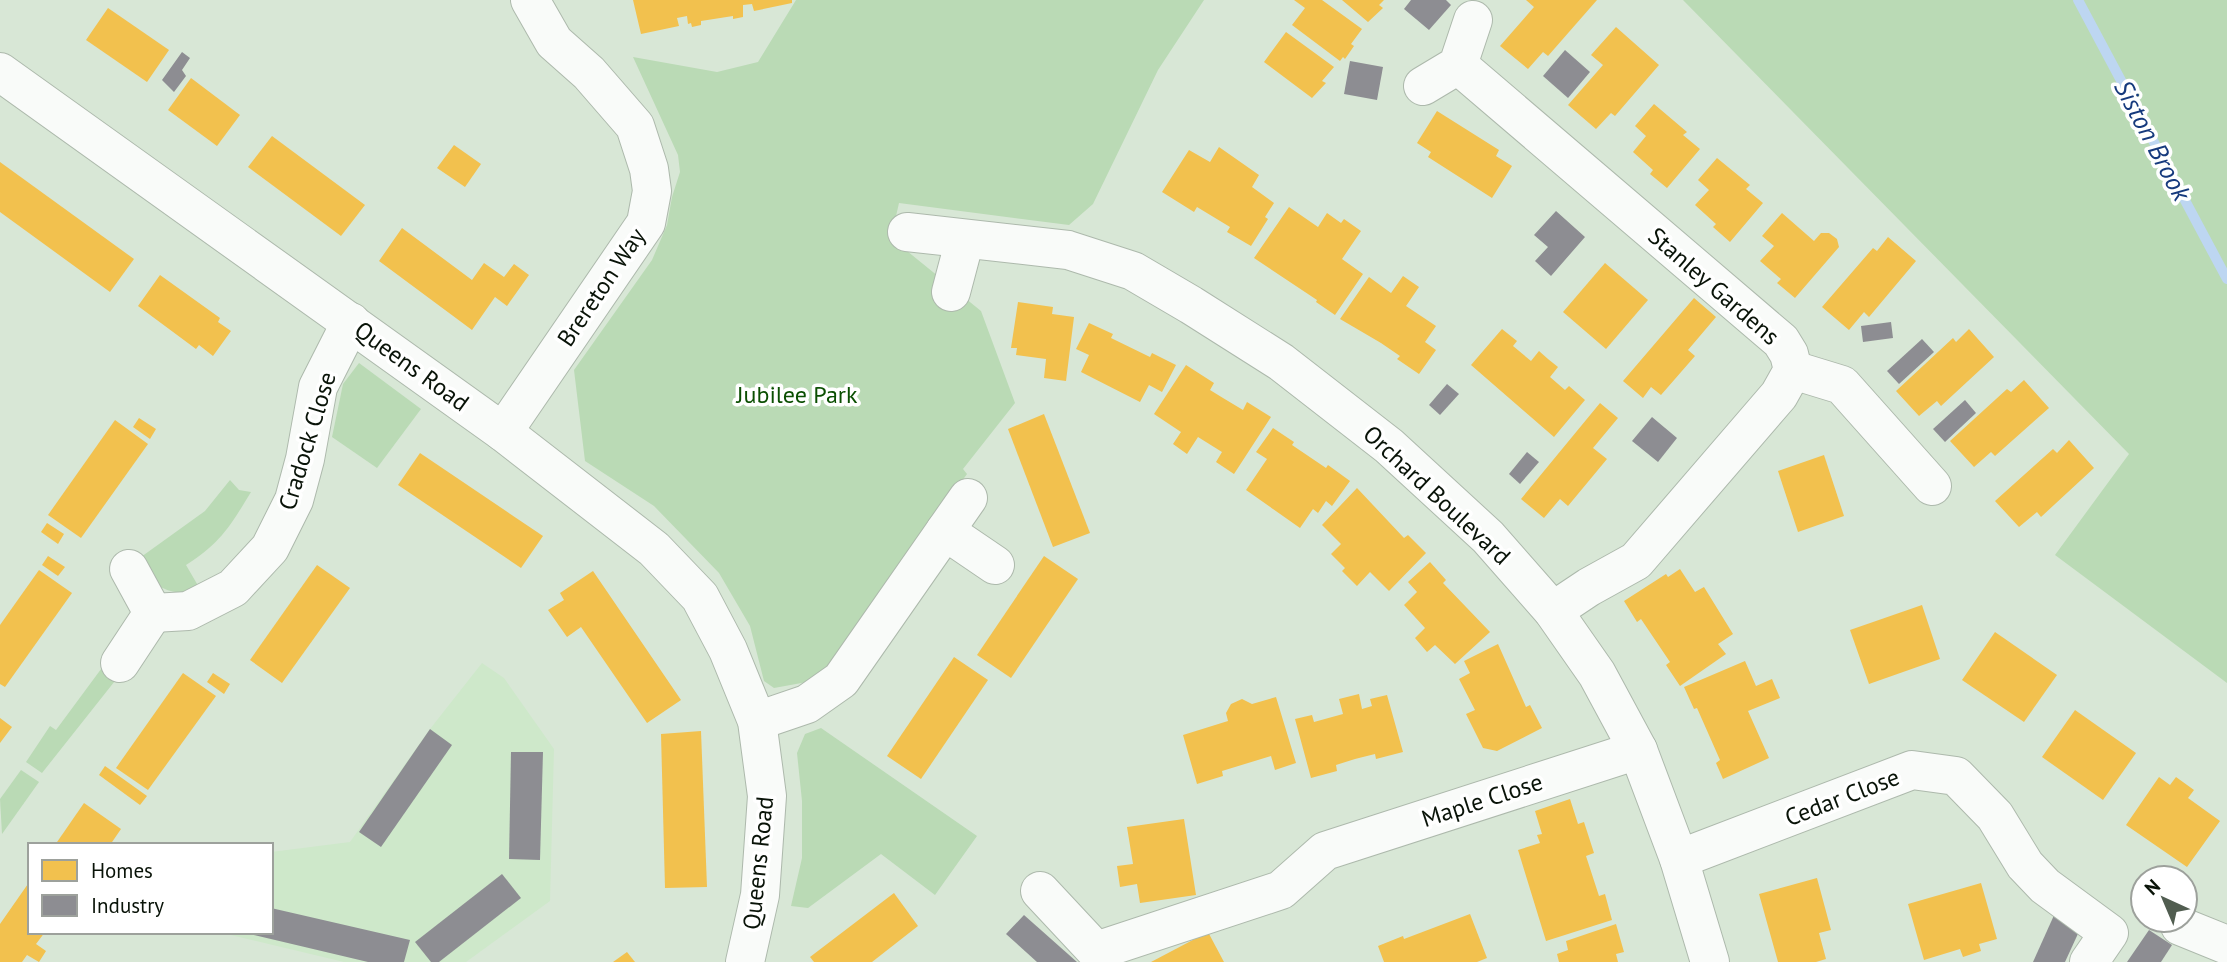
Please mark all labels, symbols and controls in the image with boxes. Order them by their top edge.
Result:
water label: Siston Brook [2107,74,2199,207]
street label: Stanley Gardens [1642,220,1786,352]
street label: Brereton Way [550,222,652,352]
street label: Queens Road [349,314,475,418]
street label: Cradock Close [271,368,343,514]
park label: Jubilee Park [736,379,858,410]
street label: Orchard Boulevard [1357,419,1517,571]
street label: Cedar Close [1780,761,1904,833]
street label: Maple Close [1418,766,1546,834]
street label: Queens Road [736,795,780,931]
legend [28,843,273,934]
text: Homes [91,857,153,884]
north arrow [2129,864,2199,934]
text: N [2139,874,2165,900]
text: Industry [91,892,164,919]

